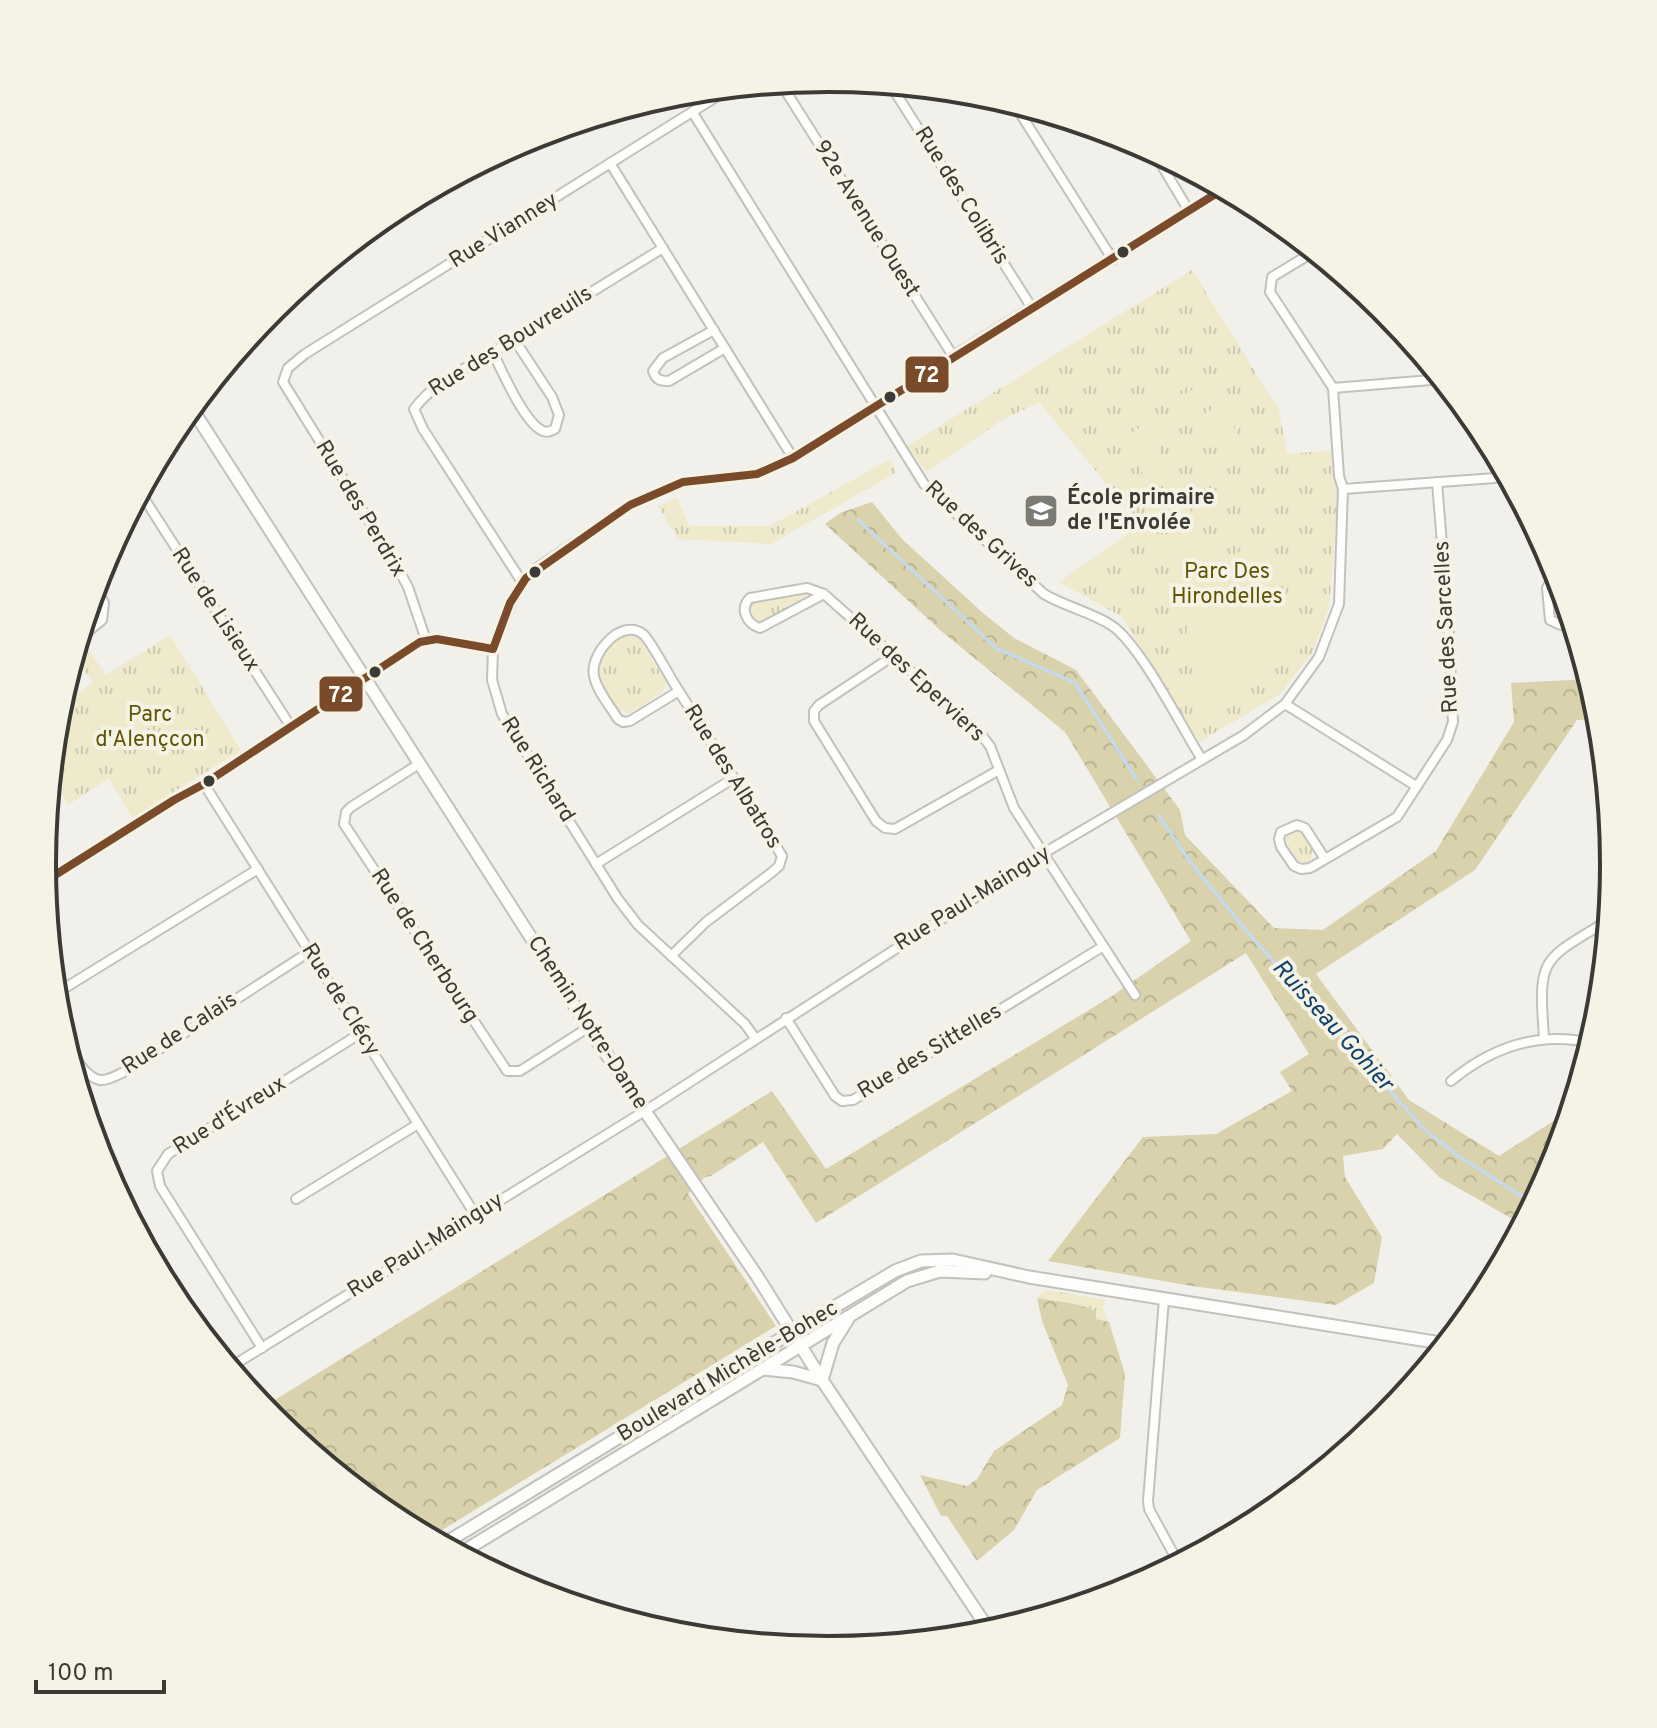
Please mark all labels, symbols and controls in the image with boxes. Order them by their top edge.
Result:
street label: Rue des Colibris [908,122,1014,270]
street label: 92e Avenue Ouest [807,136,925,302]
street label: Rue Vianney [445,187,563,275]
unlabelled marker [1115,244,1131,260]
street label: Rue des Bouvreuils [424,281,598,403]
line badge: 72 [904,355,950,394]
text: 72 [915,363,939,390]
unlabelled marker [882,389,898,405]
street label: Rue des Perdrix [309,436,411,582]
street label: Rue des Grives [919,476,1043,594]
place label: École primaire de l'Envolée [1067,483,1215,537]
school or university icon: École primaire de l'Envolée [1022,492,1060,530]
street label: Rue des Sarcelles [1429,540,1465,714]
street label: Rue de Lisieux [165,543,265,677]
park label: Parc Des Hirondelles [1171,559,1283,611]
unlabelled marker [527,564,543,580]
street label: Rue des Eperviers [842,608,990,748]
unlabelled marker [367,664,383,680]
line badge: 72 [318,675,364,713]
text: 72 [329,683,353,710]
street label: Rue des Albatros [677,700,787,854]
park label: Parc d'Alençcon [95,702,205,754]
street label: Rue Richard [494,712,580,828]
unlabelled marker [201,773,217,789]
street label: Rue Paul-Mainguy [890,840,1056,958]
street label: Rue de Cherbourg [364,864,484,1028]
street label: Chemin Notre-Dame [521,931,653,1115]
street label: Rue de Clécy [295,939,385,1061]
water label: Ruisseau Gohier [1265,954,1400,1100]
street label: Rue de Calais [117,987,243,1081]
street label: Rue des Sittelles [853,998,1007,1106]
street label: Rue d'Évreux [168,1069,291,1161]
street label: Rue Paul-Mainguy [343,1187,509,1305]
street label: Boulevard Michèle-Bohec [613,1295,843,1449]
scale bar [36,1644,164,1694]
text: 100 m [48,1659,114,1689]

